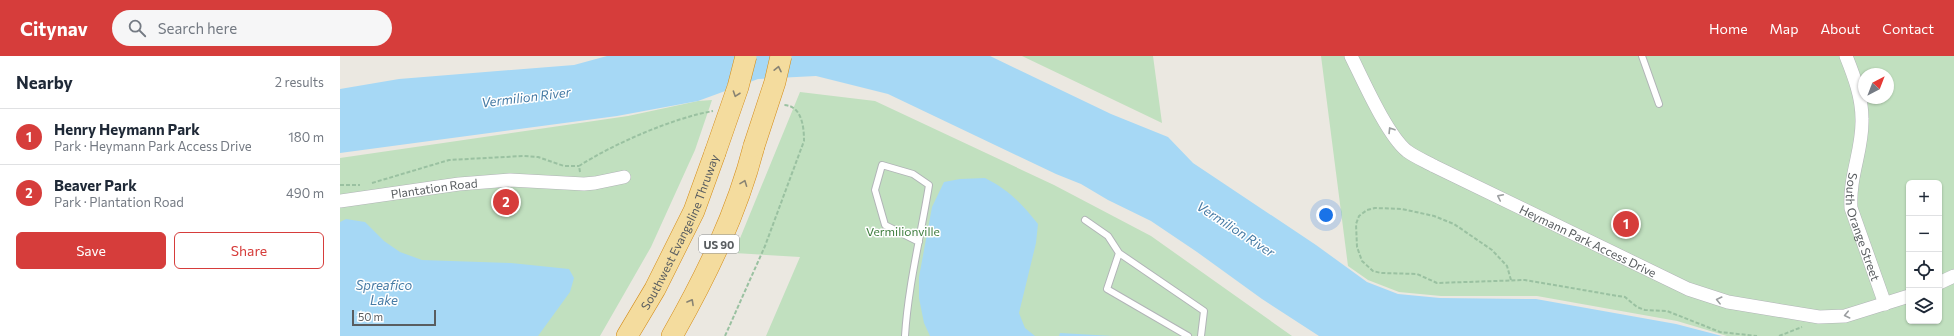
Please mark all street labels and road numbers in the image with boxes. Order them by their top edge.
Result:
street label: Southwest Evangeline Thruway [637,152,721,312]
street label: South Orange Street [1844,172,1883,283]
street label: Plantation Road [390,176,478,201]
street label: Heymann Park Access Drive [1517,202,1659,280]
road number: US 90 [699,235,739,253]

